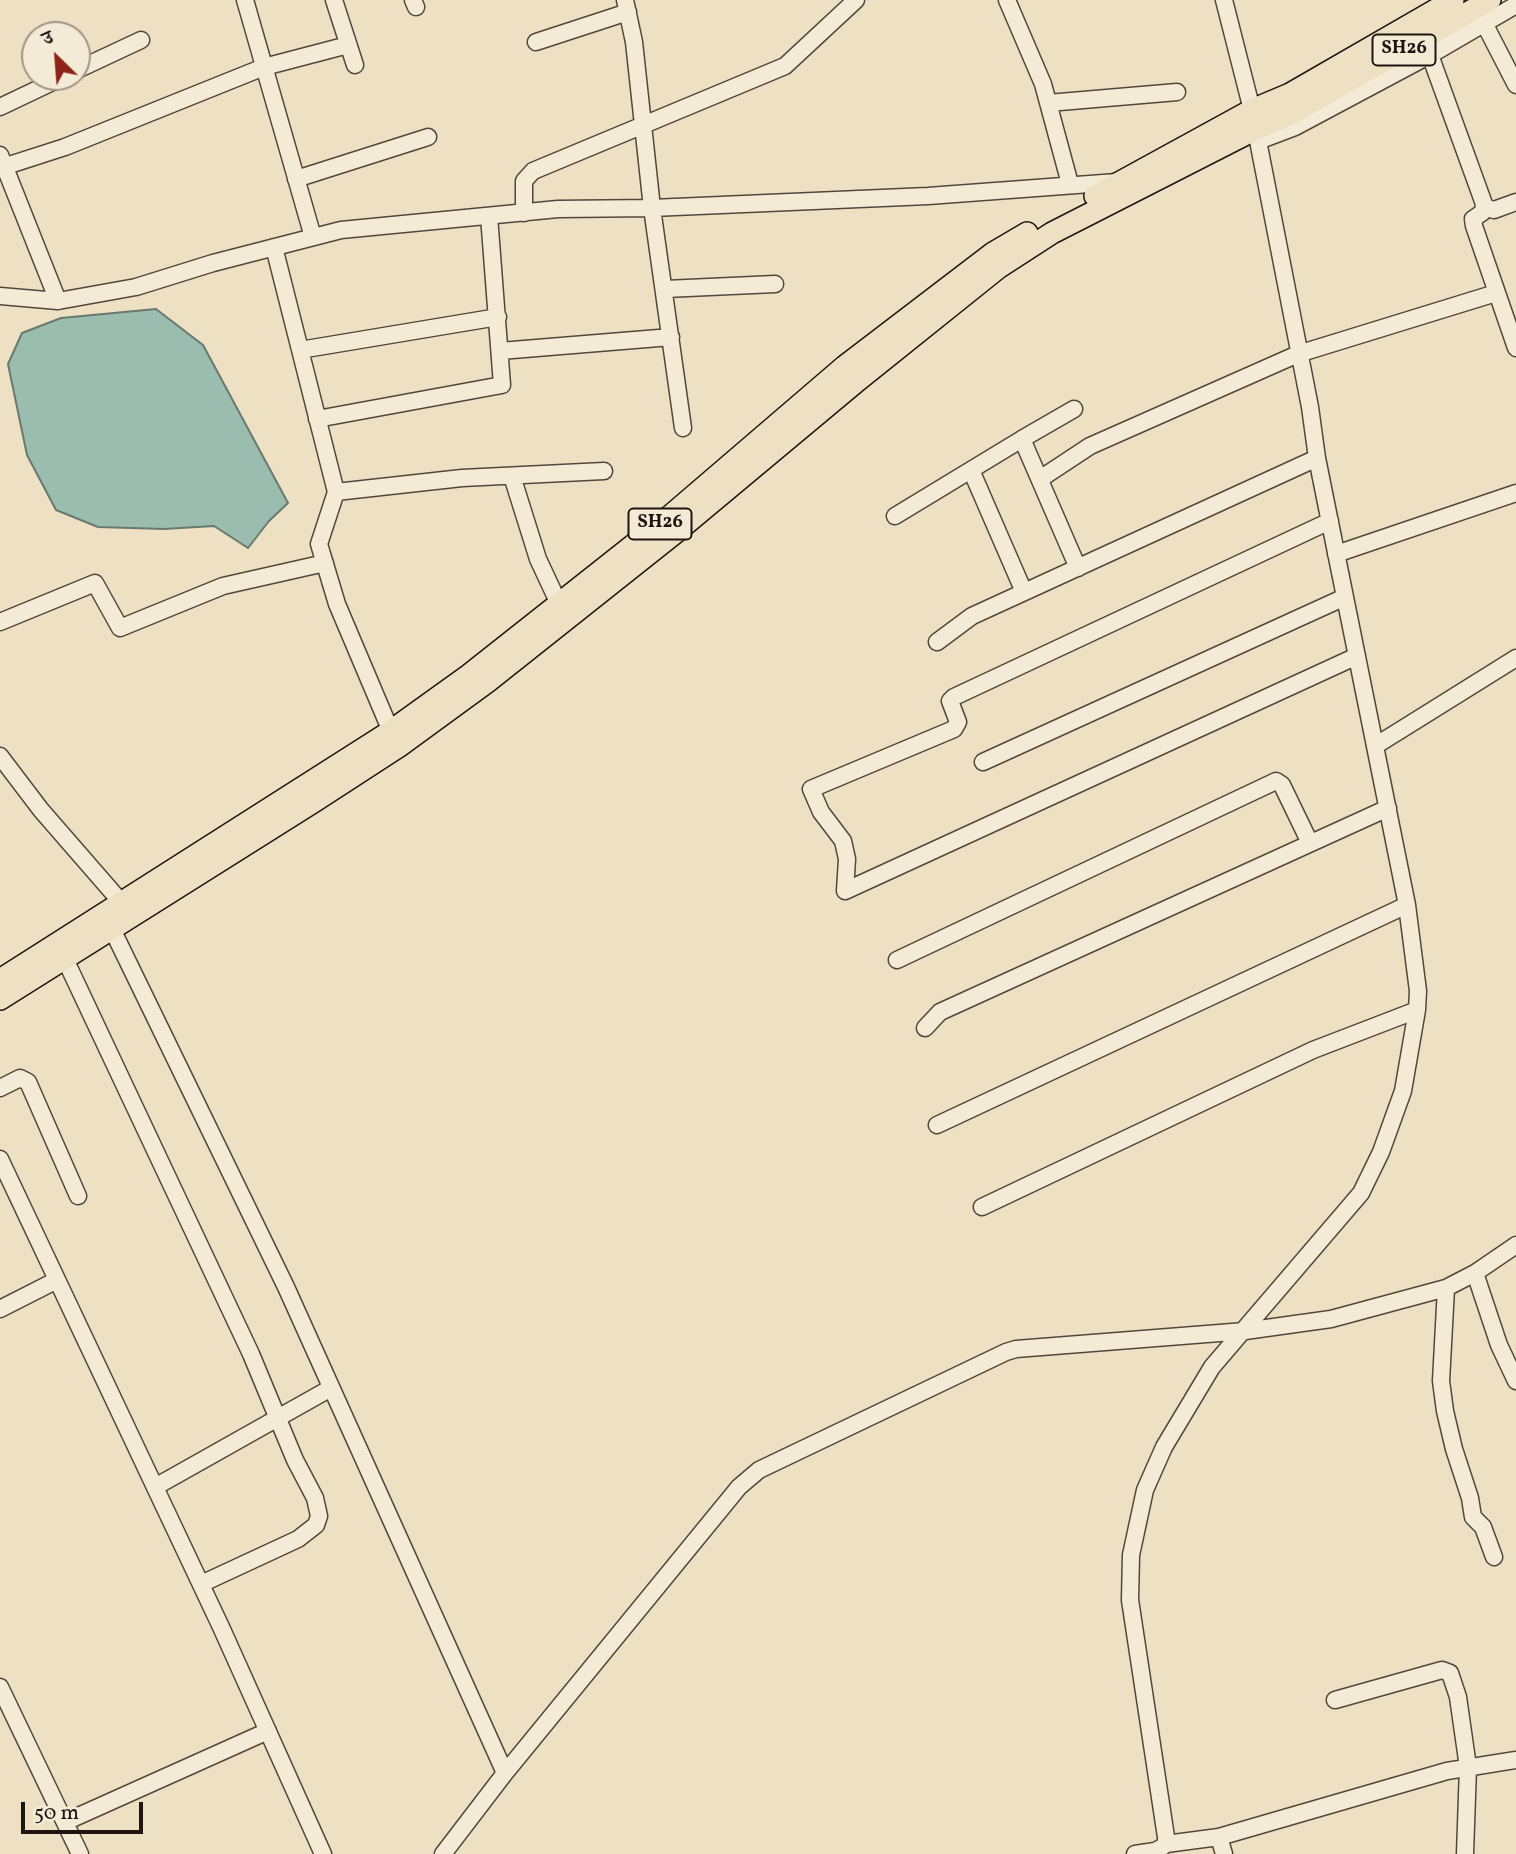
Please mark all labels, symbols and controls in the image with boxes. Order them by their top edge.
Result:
north arrow [21,21,91,91]
text: उ [38,25,58,53]
road number: SH26 [1372,34,1436,66]
road number: SH26 [628,509,692,540]
scale bar [24,1787,147,1831]
text: 50 m [34,1799,79,1828]

